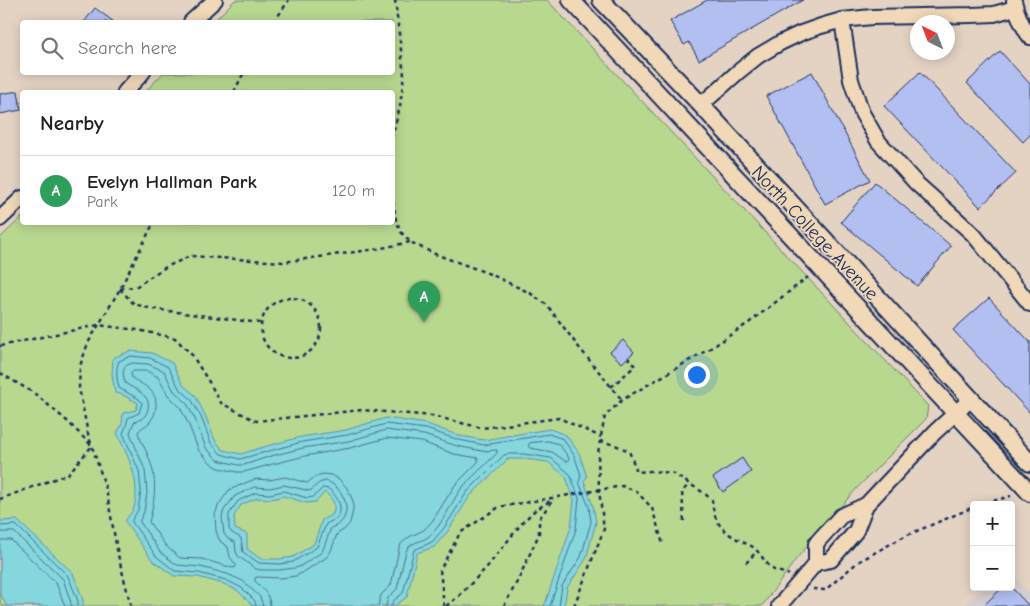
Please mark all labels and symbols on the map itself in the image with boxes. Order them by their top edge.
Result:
north arrow [910,15,955,60]
street label: North College Avenue [747,161,883,305]
pin: A [408,281,440,322]
your location [684,362,710,388]

